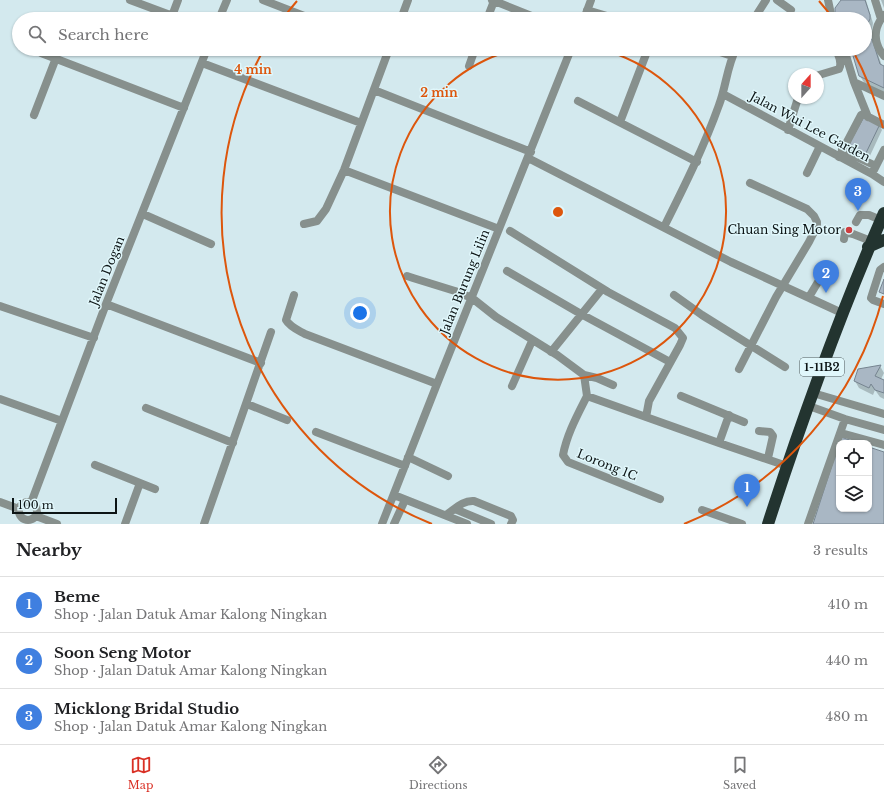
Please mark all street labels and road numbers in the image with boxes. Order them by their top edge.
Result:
street label: Jalan Wui Lee Garden [746,88,873,165]
street label: Jalan Burung Lilin [436,227,492,338]
street label: Jalan Dogan [85,234,127,310]
road number: 1-11B2 [800,358,844,376]
street label: Lorong 1C [575,446,640,483]

